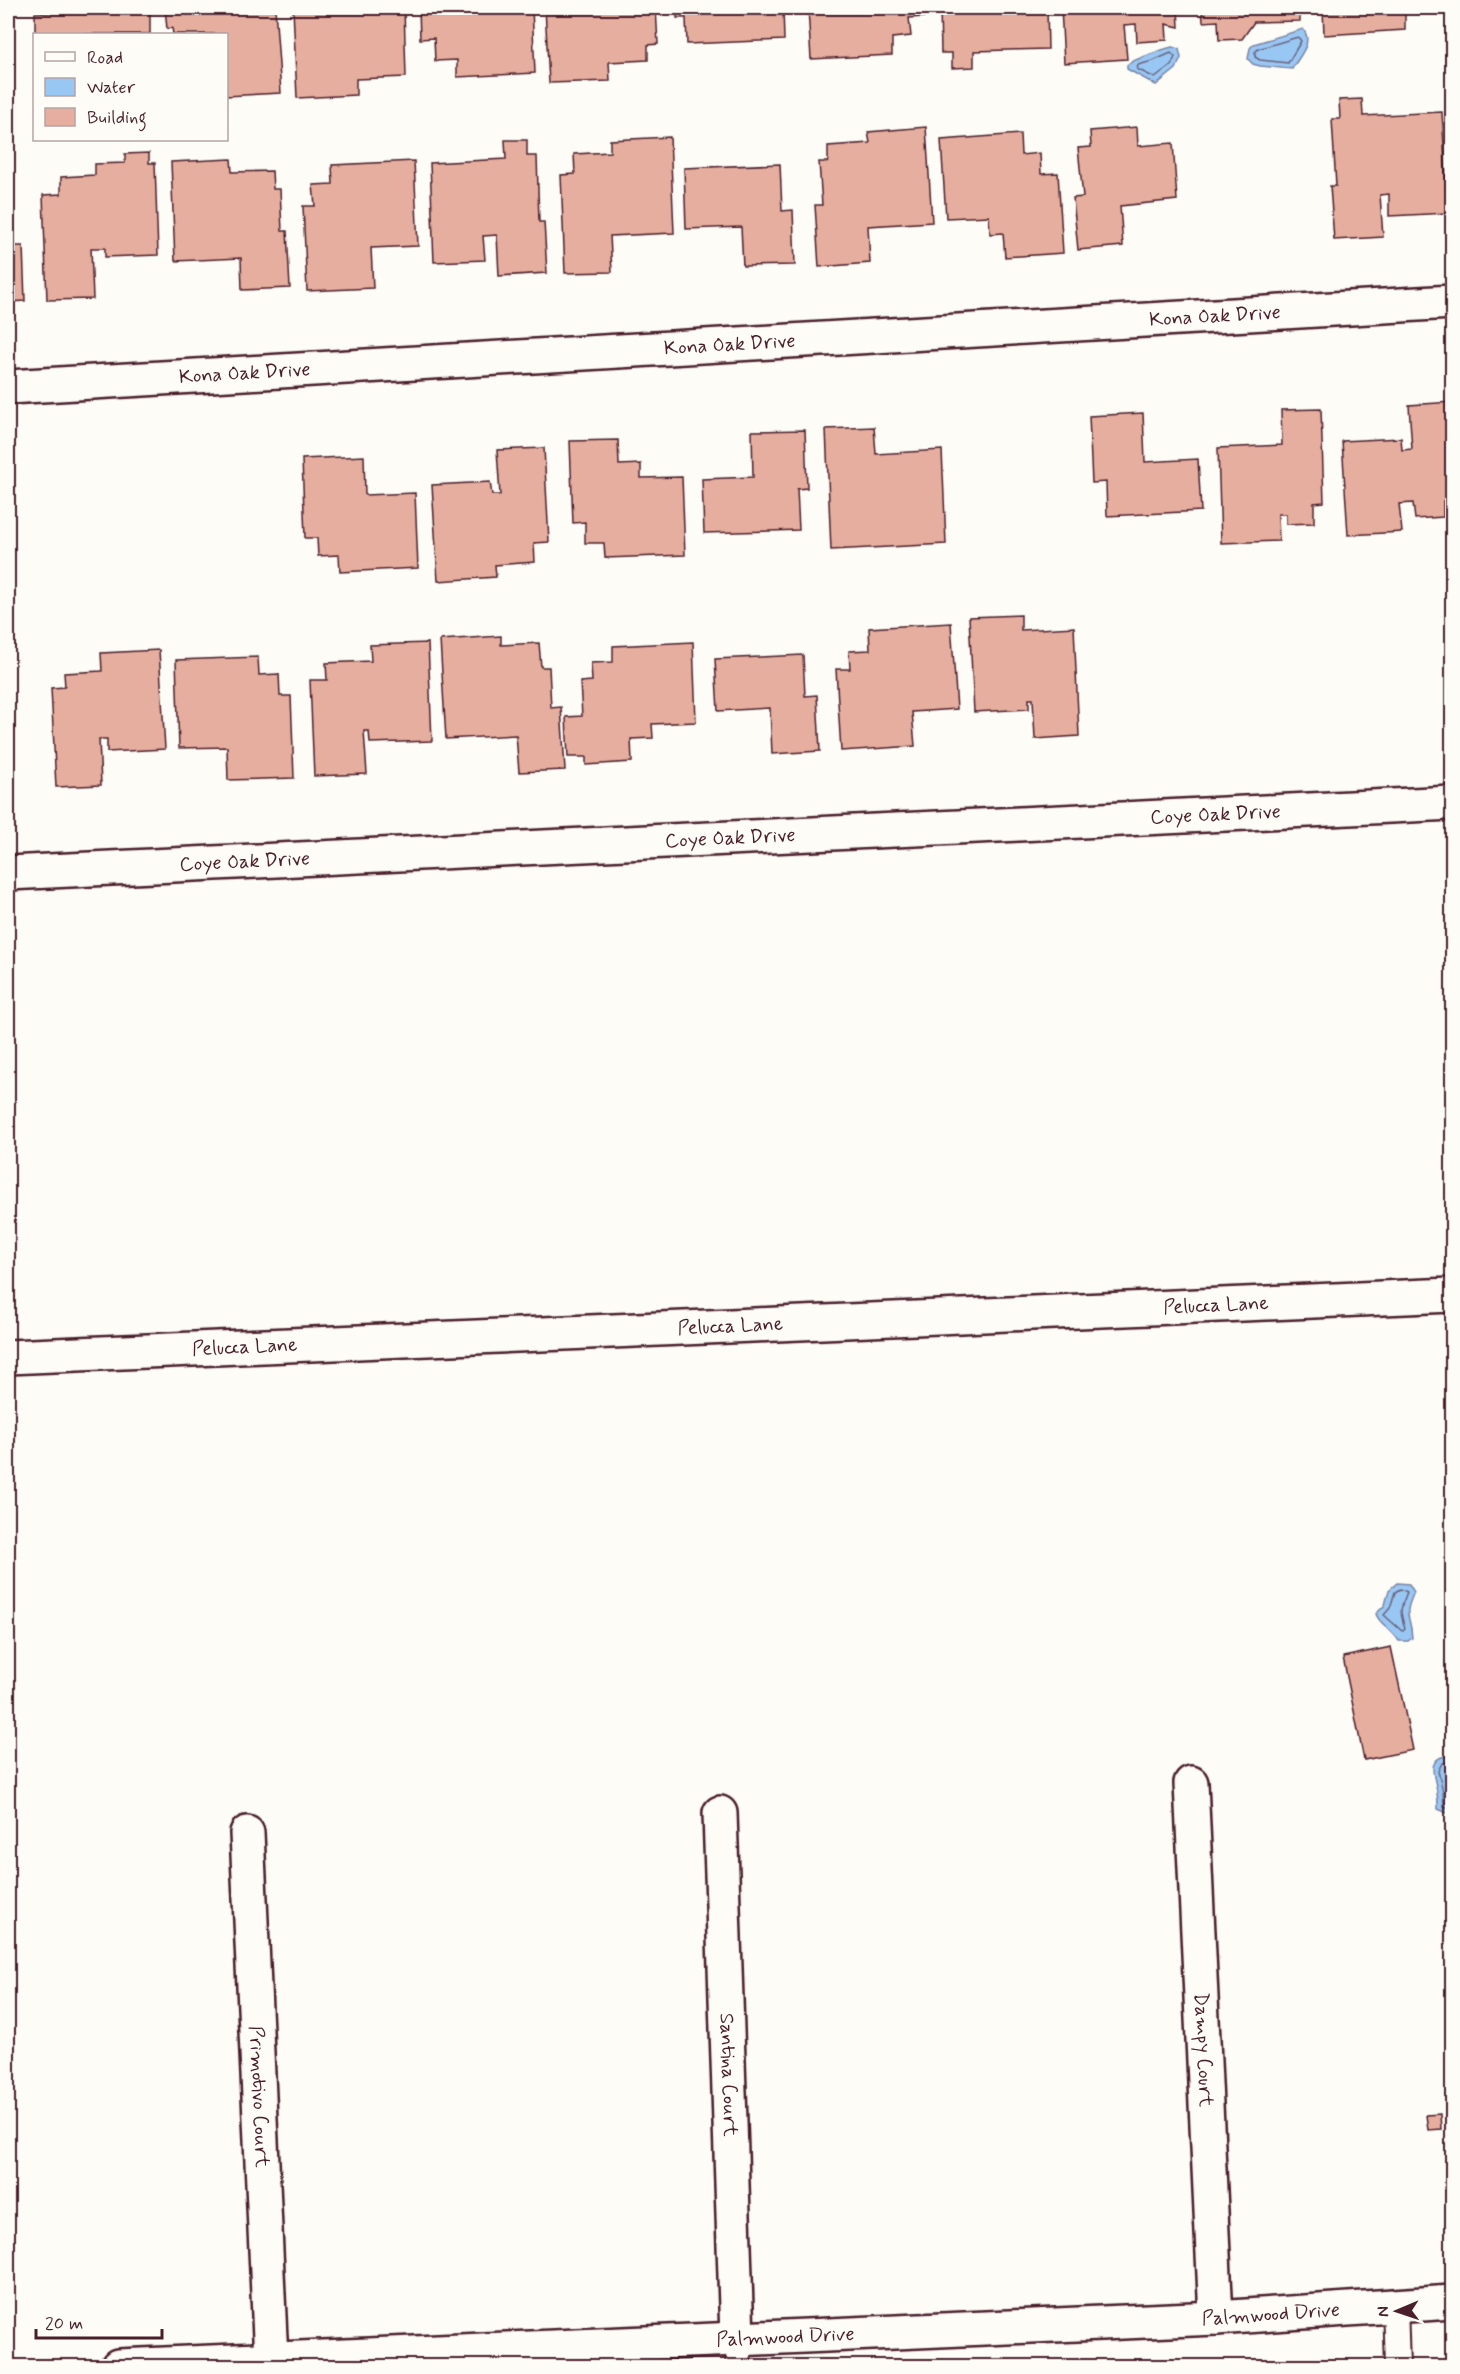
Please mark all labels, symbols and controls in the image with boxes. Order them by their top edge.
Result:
legend [33,33,228,141]
text: Road [87,46,123,70]
text: Water [87,76,136,100]
text: Building [87,106,147,132]
street label: Kona Oak Drive [1148,299,1281,333]
street label: Kona Oak Drive [663,327,796,362]
street label: Kona Oak Drive [178,356,311,390]
street label: Coye Oak Drive [1150,798,1281,831]
street label: Coye Oak Drive [664,821,796,855]
street label: Coye Oak Drive [179,845,311,878]
street label: Pelucca Lane [1163,1289,1269,1321]
street label: Pelucca Lane [677,1310,784,1342]
street label: Pelucca Lane [191,1331,298,1363]
street label: Dampy Court [1187,1992,1220,2108]
street label: Santina Court [713,2013,744,2137]
street label: Primotivo Court [242,2025,276,2168]
north arrow [1367,2281,1427,2341]
street label: Palmwood Drive [1201,2296,1341,2332]
scale bar [36,2302,162,2340]
text: N [1373,2306,1394,2317]
text: 20 m [45,2312,83,2336]
street label: Palmwood Drive [716,2320,855,2353]

